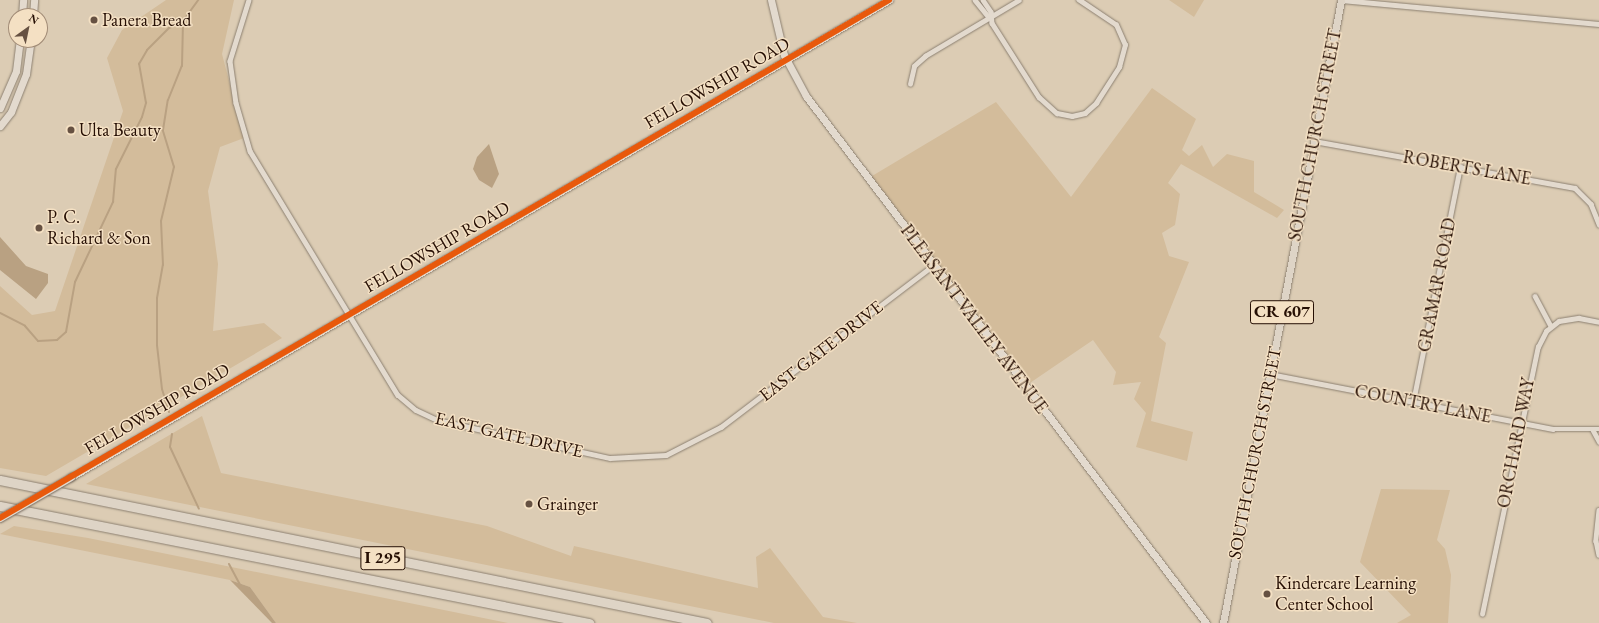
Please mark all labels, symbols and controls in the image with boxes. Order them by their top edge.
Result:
north arrow [8,8,48,48]
place label: Panera Bread [102,9,191,31]
text: N [26,10,42,27]
marker: Panera Bread [89,15,99,25]
street label: SOUTH CHURCH STREET [1284,27,1346,243]
street label: FELLOWSHIP ROAD [641,33,793,133]
place label: Ulta Beauty [79,119,161,141]
marker: Ulta Beauty [66,125,76,135]
street label: ROBERTS LANE [1401,146,1533,190]
street label: FELLOWSHIP ROAD [361,197,513,297]
place label: P. C. Richard & Son [47,207,151,250]
street label: GRAMAR ROAD [1413,216,1461,354]
street label: PLEASANT VALLEY AVENUE [896,220,1052,418]
marker: P. C. Richard & Son [34,223,44,233]
street label: EAST GATE DRIVE [755,296,887,406]
road number: CR 607 [1250,297,1314,327]
street label: SOUTH CHURCH STREET [1224,345,1286,561]
street label: FELLOWSHIP ROAD [81,359,233,459]
street label: ORCHARD WAY [1493,376,1539,510]
street label: COUNTRY LANE [1353,380,1493,428]
street label: EAST GATE DRIVE [433,407,585,463]
place label: Grainger [537,493,598,515]
marker: Grainger [524,499,534,509]
road number: I 295 [360,543,406,573]
place label: Kindercare Learning Center School [1275,573,1416,616]
marker: Kindercare Learning Center School [1262,589,1272,599]

